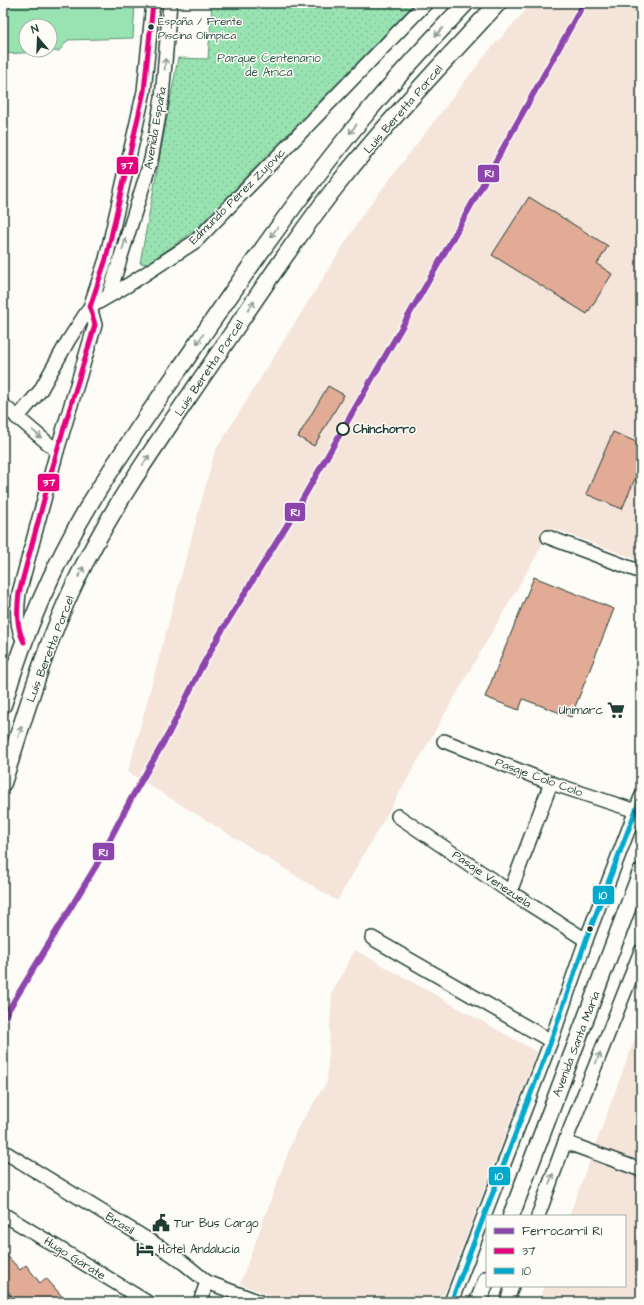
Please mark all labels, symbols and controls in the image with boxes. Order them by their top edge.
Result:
place label: España / Frente Piscina Olímpica [158,14,242,43]
north arrow [18,18,58,58]
text: N [29,21,41,37]
marker: España / Frente Piscina Olímpica [146,22,156,32]
one-way arrow [434,27,444,37]
park label: Parque Centenario de Arica [217,50,321,81]
one-way arrow [161,58,169,71]
street label: Luis Beretta Porcel [360,61,447,157]
street label: Avenida España [140,86,171,171]
one-way arrow [349,124,358,135]
street label: Edmundo Pérez Zujovic [185,144,290,248]
line badge: 37 [116,156,139,175]
text: 37 [120,158,133,173]
line badge: R1 [477,164,500,183]
text: R1 [484,166,494,181]
one-way arrow [270,226,278,237]
one-way arrow [121,239,129,251]
one-way arrow [247,301,255,312]
street label: Luis Beretta Porcel [171,317,248,420]
one-way arrow [196,333,204,344]
place label: Chinchorro [353,421,416,438]
marker: Chinchorro [336,422,350,436]
one-way arrow [32,430,42,439]
one-way arrow [142,455,150,466]
line badge: 37 [37,473,60,492]
text: 37 [42,475,55,490]
line badge: R1 [284,502,306,522]
text: R1 [290,505,300,520]
one-way arrow [77,566,85,578]
street label: Luis Beretta Porcel [22,593,79,705]
supermarket icon: Unimarc [606,700,626,720]
place label: Unimarc [559,702,603,719]
one-way arrow [16,727,24,739]
street label: Pasaje Colo Colo [493,754,585,801]
line badge: R1 [92,842,115,861]
text: R1 [98,845,108,860]
street label: Pasaje Venezuela [449,847,535,912]
line badge: 10 [592,885,615,905]
text: 10 [599,888,607,903]
unlabelled marker [585,924,595,934]
street label: Avenida Santa María [549,989,604,1099]
one-way arrow [595,1053,603,1065]
line badge: 10 [488,1166,511,1186]
text: 10 [495,1169,503,1184]
one-way arrow [548,1174,556,1186]
street label: Brasil [102,1208,137,1239]
public building icon: Tur Bus Cargo [151,1213,171,1233]
place label: Tur Bus Cargo [174,1215,259,1233]
legend [486,1215,626,1287]
text: Ferrocarril R1 [522,1223,603,1240]
street label: Hugo Gárate [40,1233,109,1285]
hotel icon: Hotel Andalucía [135,1239,155,1259]
place label: Hotel Andalucía [158,1241,240,1258]
text: 37 [522,1243,536,1260]
text: 10 [522,1263,532,1280]

